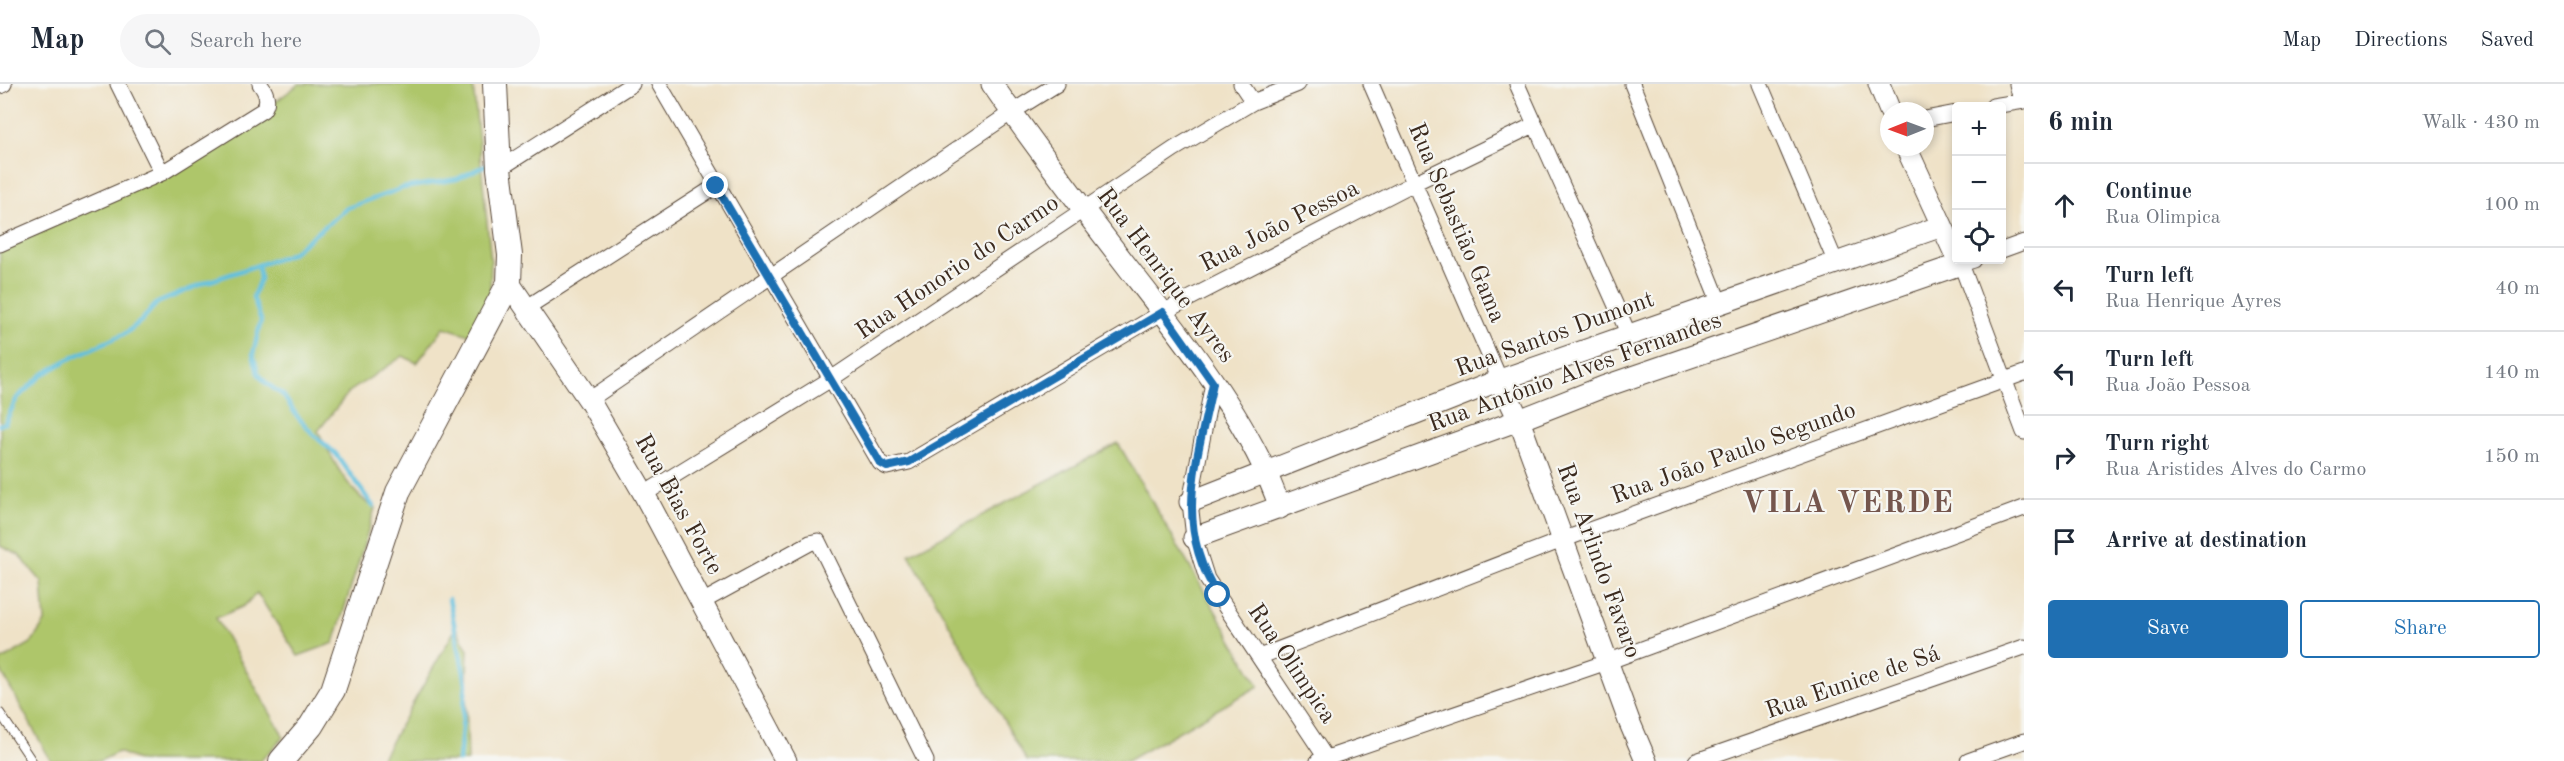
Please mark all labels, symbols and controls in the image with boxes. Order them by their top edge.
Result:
search box [120,14,540,68]
icon: search [141,25,174,58]
text: Map [30,27,84,55]
text: Search here [189,30,302,52]
text: Map [2282,30,2321,51]
text: Directions [2354,30,2448,51]
text: Saved [2481,30,2534,51]
north arrow [1880,102,1934,156]
map controls [1952,102,2006,264]
button: + [1952,102,2006,156]
text: 6 min [2048,110,2113,136]
text: Walk · 430 m [2421,113,2540,133]
street label: Rua Sebastião Gama [1403,120,1509,327]
button: − [1952,156,2006,210]
route end [702,172,728,198]
street label: Rua João Pessoa [1197,177,1363,277]
text: Continue [2105,181,2192,203]
street label: Rua Henrique Ayres [1092,184,1238,368]
icon: ahead [2048,189,2081,222]
street label: Rua Honorio do Carmo [852,191,1064,345]
text: 100 m [2484,195,2540,215]
text: Rua Olimpica [2105,208,2221,228]
button: locate [1952,210,2006,264]
text: Turn left [2105,265,2194,287]
icon: left [2048,273,2081,306]
text: 40 m [2495,279,2540,299]
street label: Rua Santos Dumont [1452,288,1658,382]
text: Rua Henrique Ayres [2105,292,2281,312]
street label: Rua Antônio Alves Fernandes [1425,309,1725,437]
text: Turn left [2105,349,2194,371]
icon: left [2048,357,2081,390]
text: 140 m [2484,363,2540,383]
text: Rua João Pessoa [2105,376,2251,396]
street label: Rua João Paulo Segundo [1609,399,1859,509]
street label: Rua Bias Forte [630,431,726,579]
text: Turn right [2105,433,2209,455]
icon: right [2048,441,2081,474]
text: 150 m [2484,447,2540,467]
text: Rua Aristides Alves do Carmo [2105,460,2366,480]
street label: Rua Arlindo Favaro [1552,461,1644,661]
district label: VILA VERDE [1742,489,1954,519]
icon: arrive [2048,525,2081,558]
text: Arrive at destination [2105,530,2307,552]
route start [1204,581,1230,607]
street label: Rua Olimpica [1242,600,1340,728]
button: Save [2048,600,2288,658]
button: Share [2300,600,2540,658]
street label: Rua Eunice de Sá [1763,642,1943,724]

